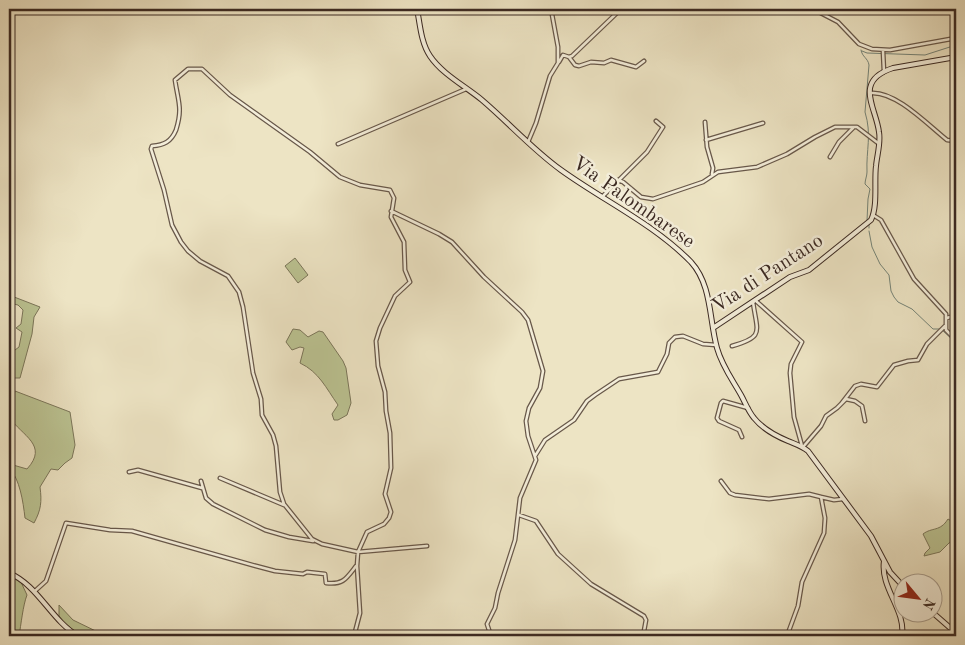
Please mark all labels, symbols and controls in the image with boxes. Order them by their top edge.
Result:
street label: Via Palombarese [568,153,698,253]
street label: Via di Pantano [709,231,827,317]
north arrow [892,572,942,622]
text: N [920,596,937,612]

